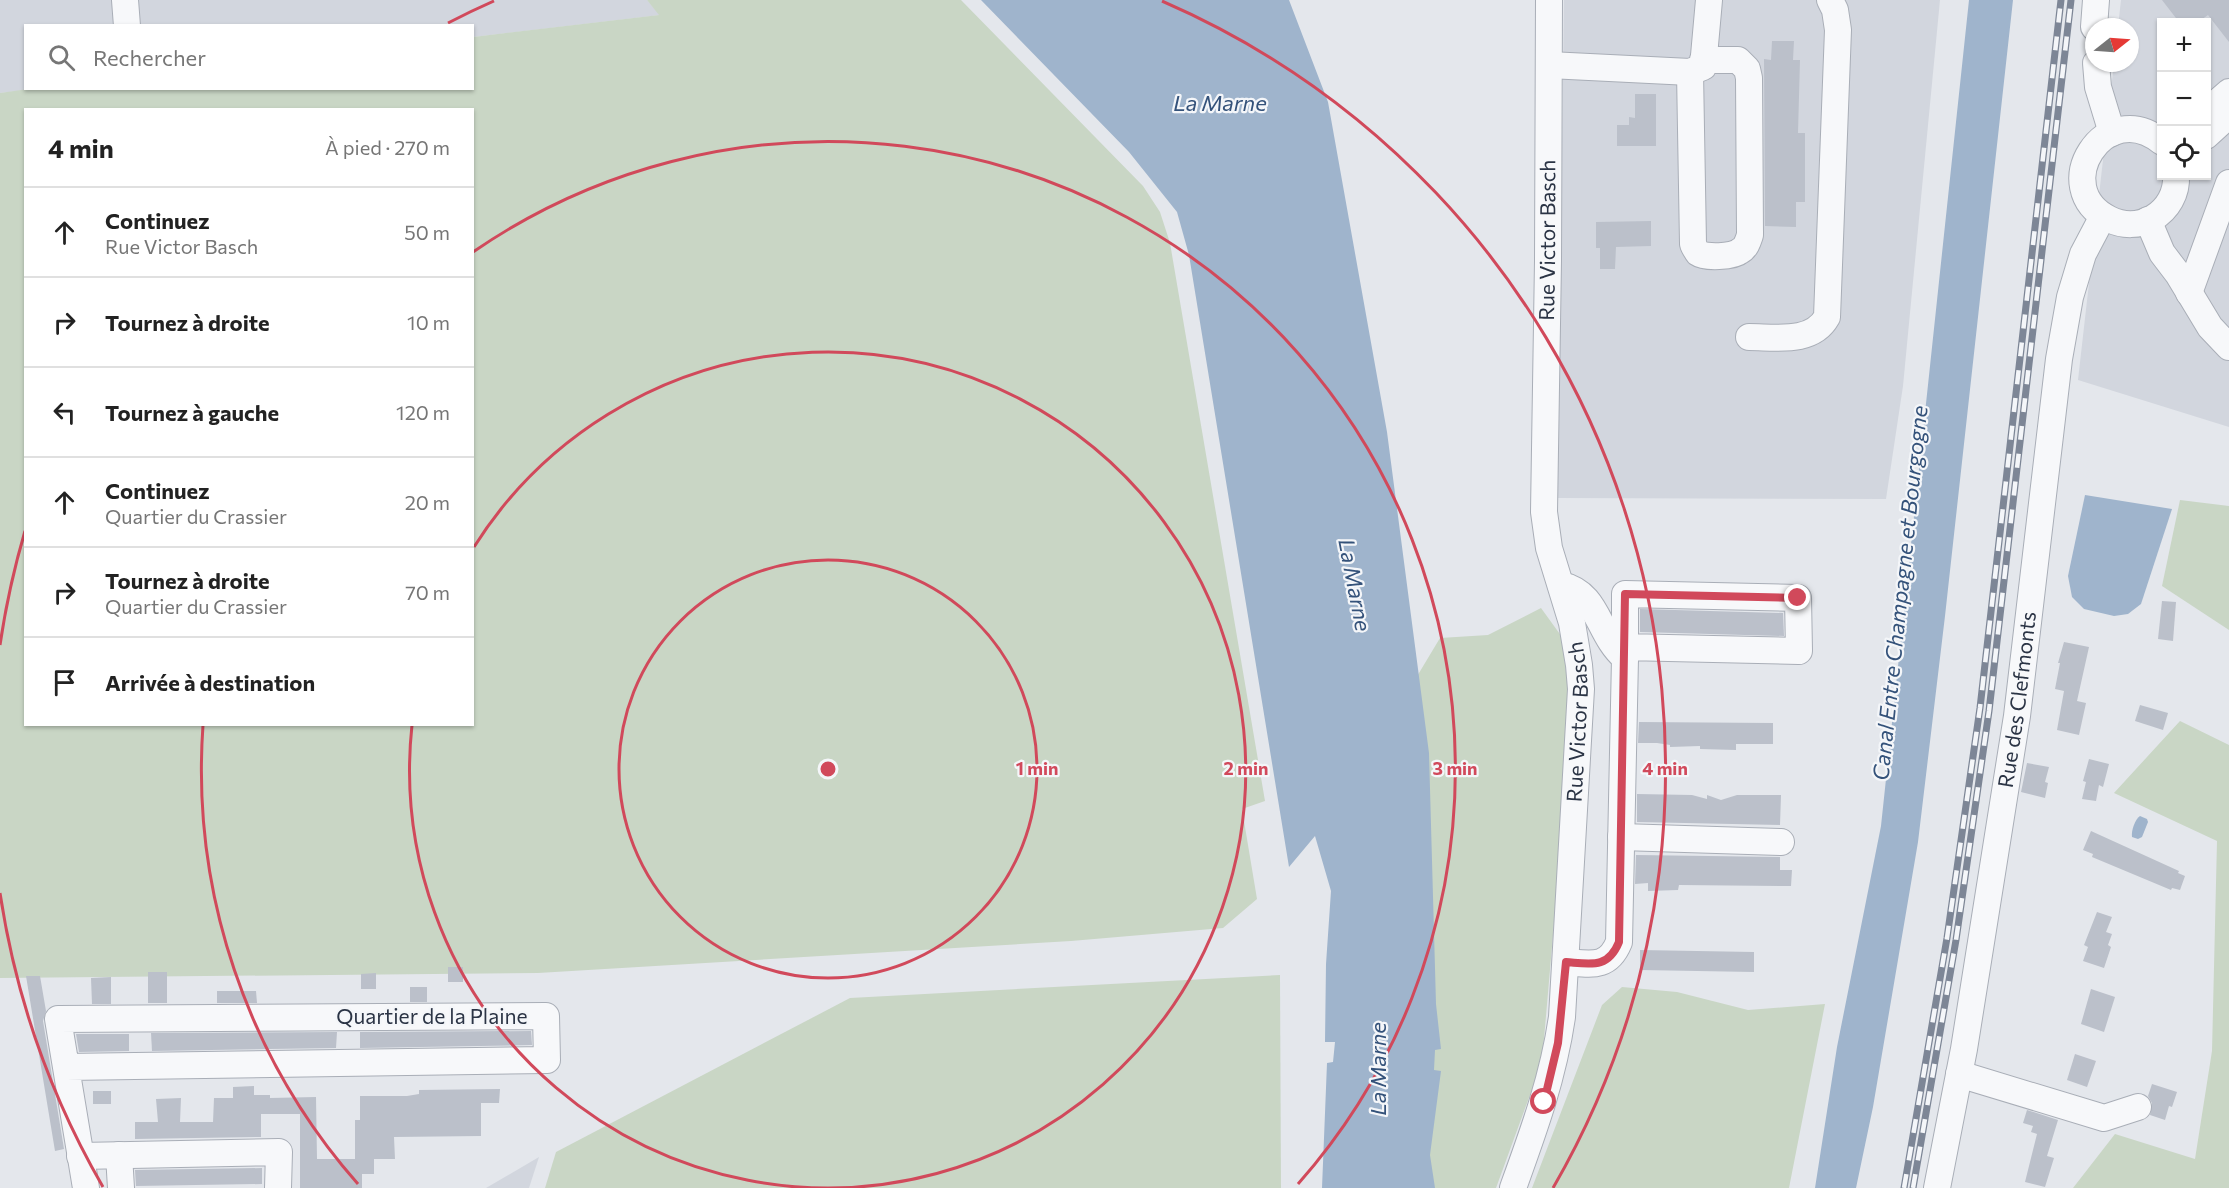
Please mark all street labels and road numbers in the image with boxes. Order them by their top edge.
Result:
street label: Rue Victor Basch [1533,160,1559,321]
street label: Rue des Clefmonts [1992,610,2040,789]
street label: Rue Victor Basch [1560,640,1592,803]
street label: Quartier de la Plaine [336,1003,528,1028]

